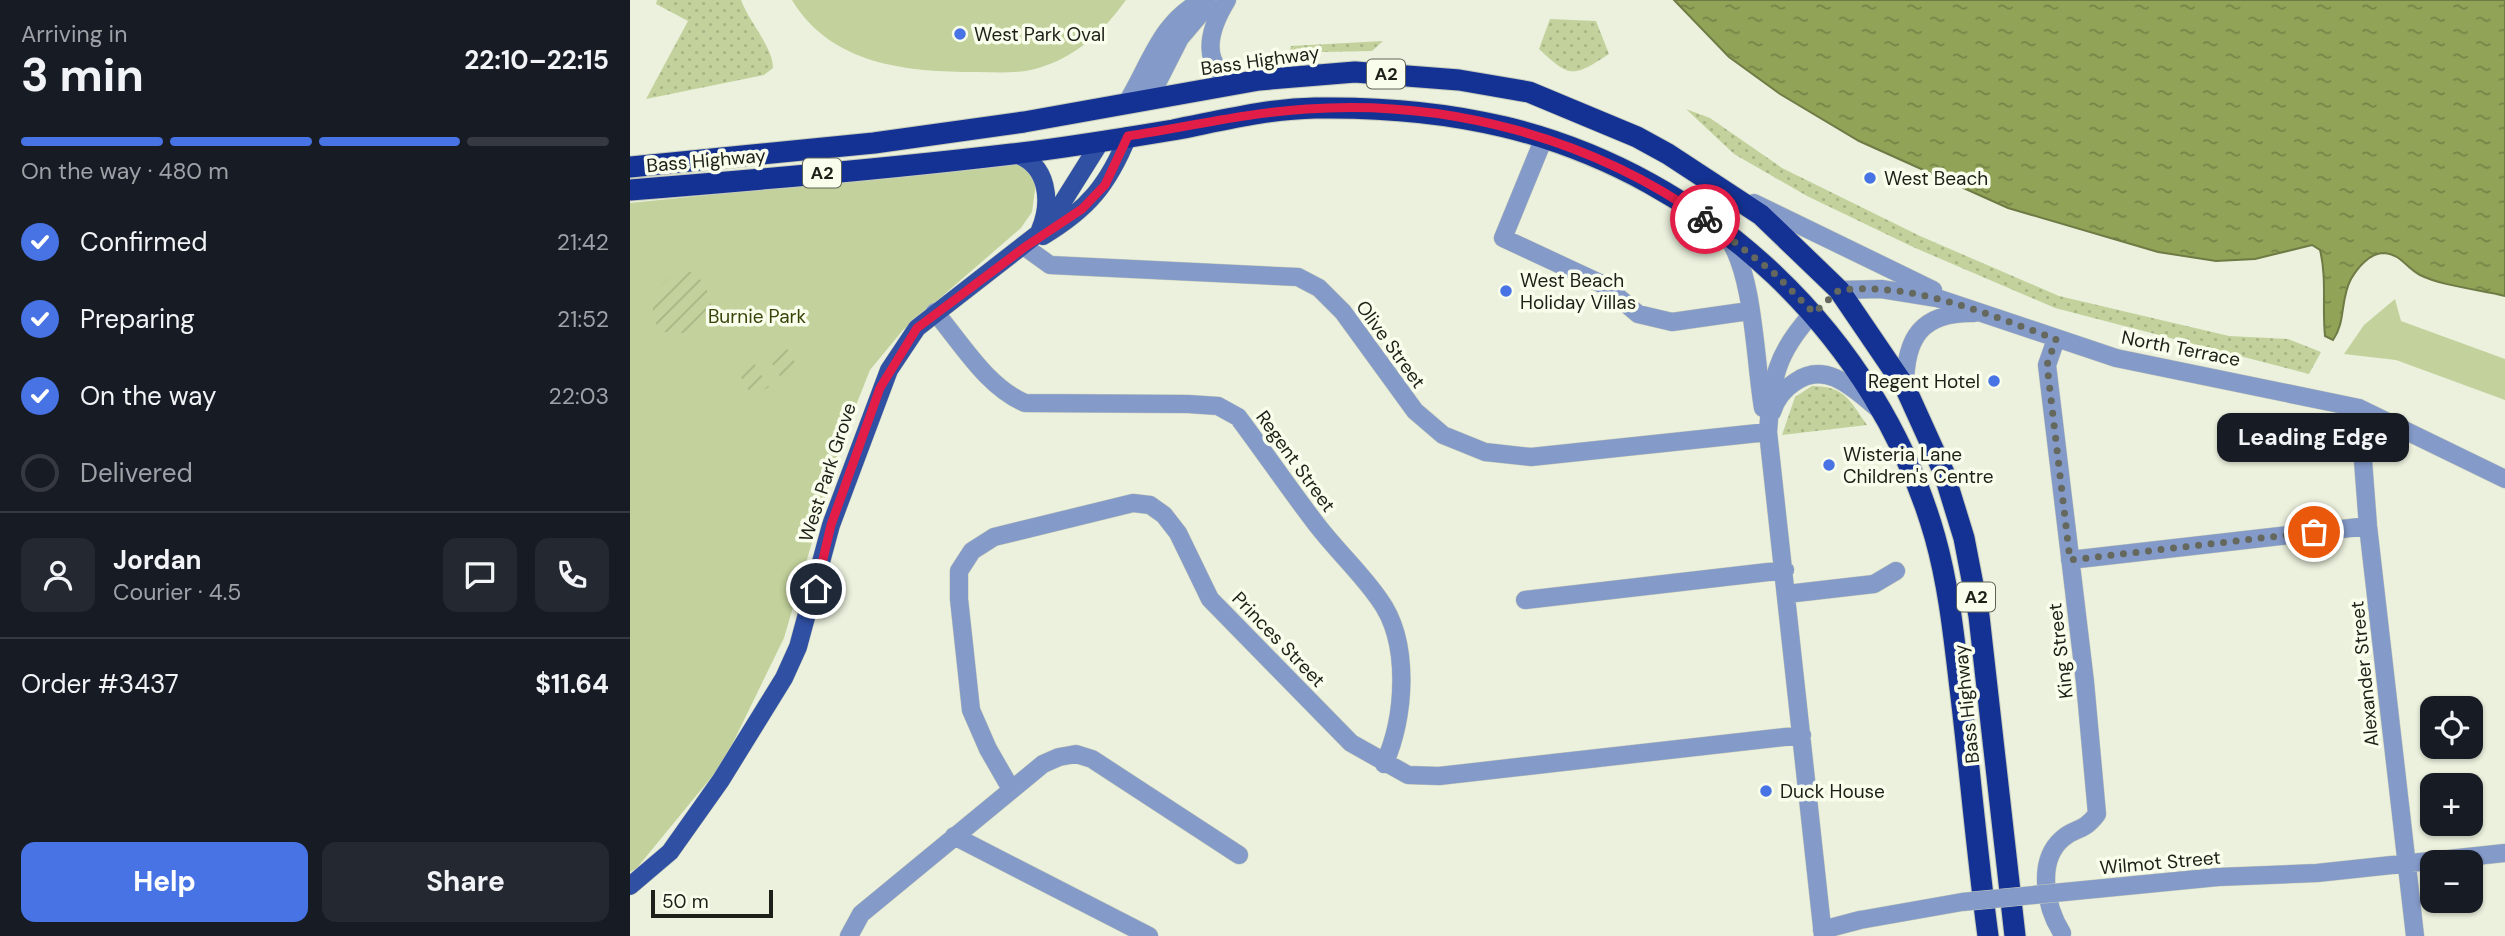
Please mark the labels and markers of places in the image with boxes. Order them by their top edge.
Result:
place label: West Park Oval [974,22,1105,47]
marker: West Park Oval [952,26,968,42]
place label: West Beach [1884,166,1988,191]
marker: West Beach [1862,170,1878,186]
place label: West Beach Holiday Villas [1520,268,1636,315]
marker: West Beach Holiday Villas [1498,283,1514,299]
place label: Regent Hotel [1868,369,1980,394]
marker: Regent Hotel [1986,373,2002,389]
callout: Leading Edge [2218,413,2410,462]
place label: Wisteria Lane Children's Centre [1843,442,1994,489]
marker: Wisteria Lane Children's Centre [1821,457,1837,473]
pin [2284,502,2344,562]
pin [786,559,846,619]
place label: Duck House [1780,779,1885,804]
marker: Duck House [1758,783,1774,799]

